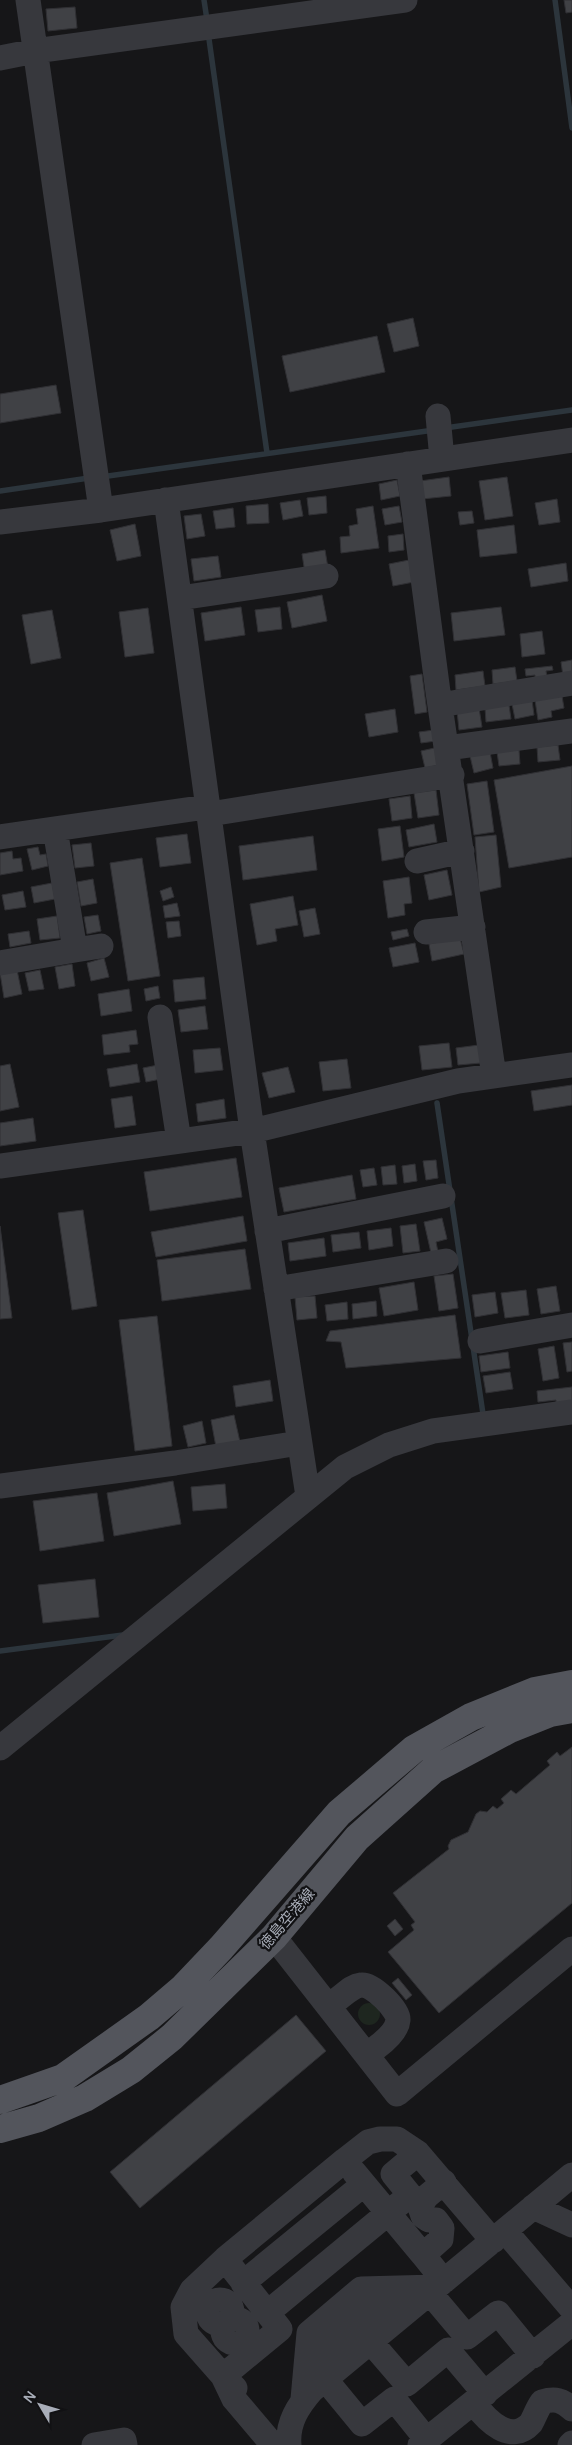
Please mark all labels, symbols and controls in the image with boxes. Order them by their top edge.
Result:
street label: 徳島空港線 [254,1883,319,1954]
north arrow [15,2380,65,2430]
text: N [19,2387,40,2407]

